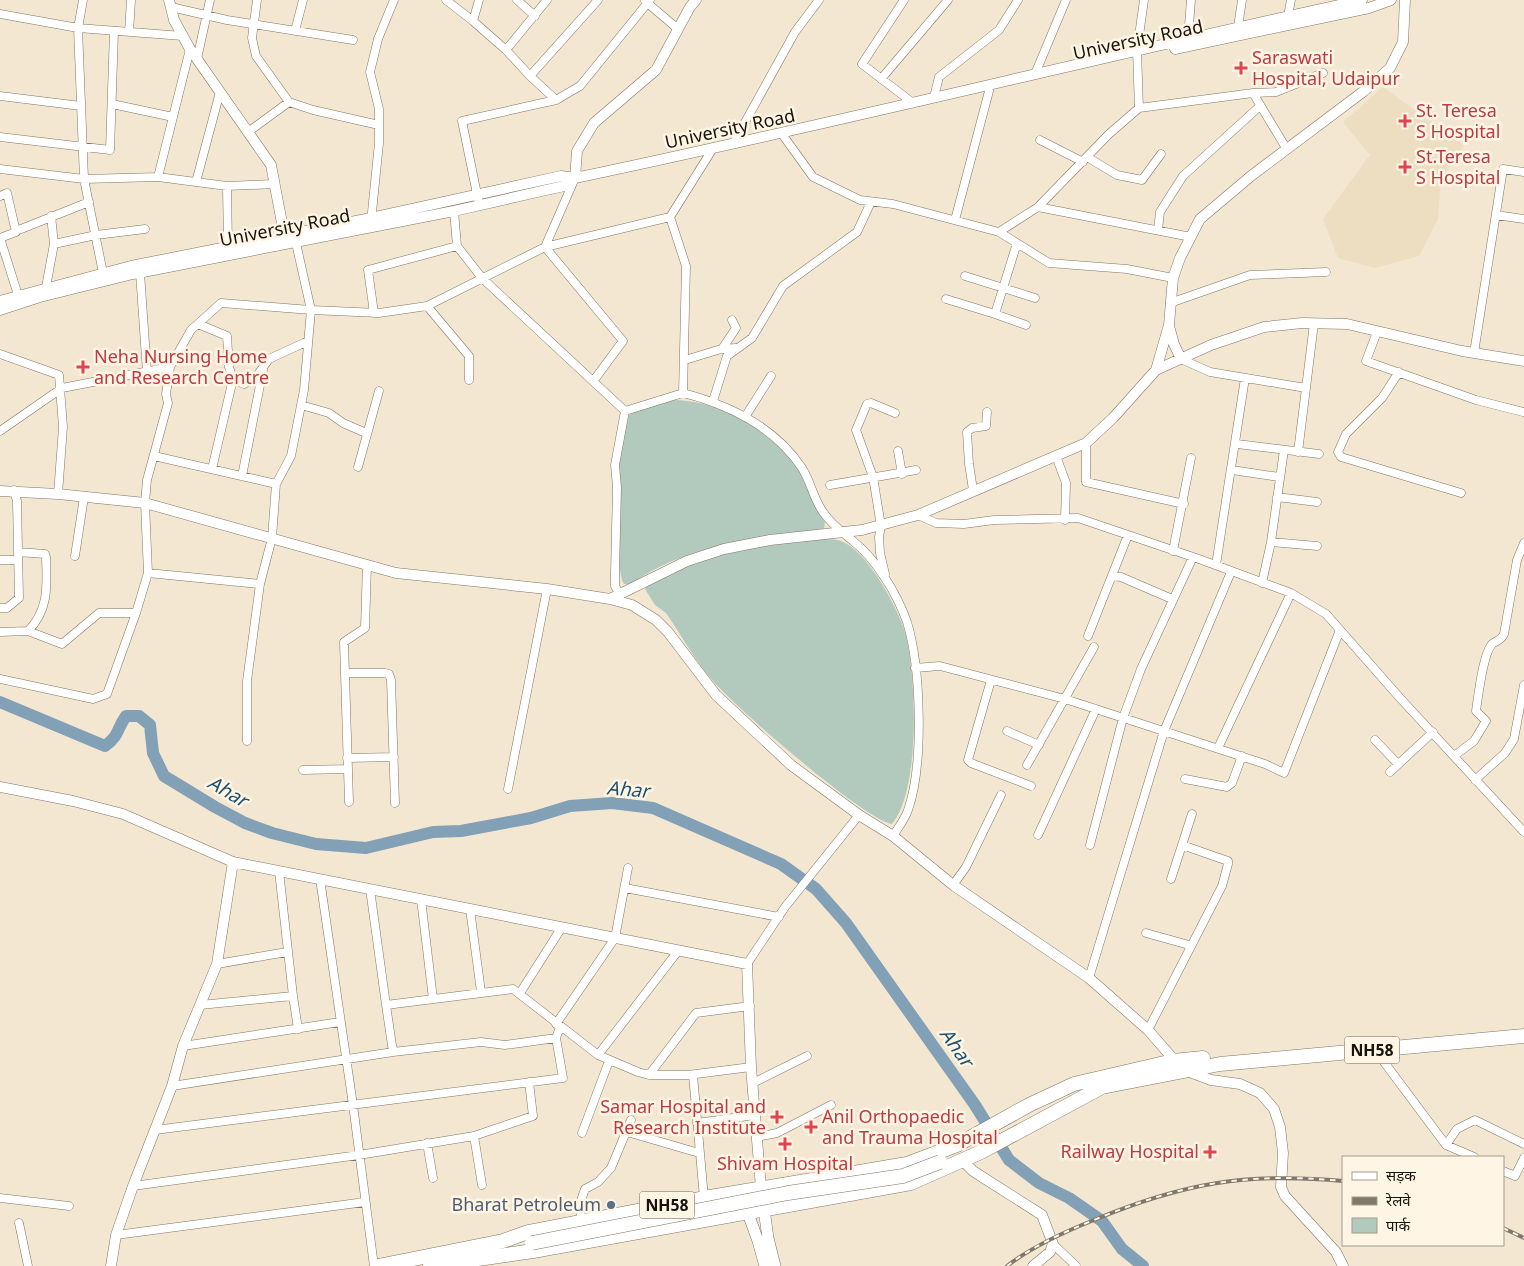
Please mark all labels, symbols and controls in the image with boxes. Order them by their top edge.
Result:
street label: University Road [1071,16,1206,66]
place label: Saraswati Hospital, Udaipur [1252,48,1400,92]
marker: Saraswati Hospital, Udaipur [1234,61,1248,75]
place label: St. Teresa S Hospital [1416,101,1500,145]
street label: University Road [663,105,798,155]
marker: St. Teresa S Hospital [1398,114,1412,128]
place label: St.Teresa S Hospital [1416,147,1500,191]
marker: St.Teresa S Hospital [1398,160,1412,174]
street label: University Road [218,206,353,253]
place label: Neha Nursing Home and Research Centre [94,347,269,391]
marker: Neha Nursing Home and Research Centre [76,360,90,374]
water label: Ahar [202,772,254,816]
water label: Ahar [606,777,653,806]
water label: Ahar [933,1024,979,1076]
road number: NH58 [1344,1036,1400,1064]
place label: Samar Hospital and Research Institute [600,1097,766,1141]
place label: Anil Orthopaedic and Trauma Hospital [822,1107,998,1151]
marker: Samar Hospital and Research Institute [770,1110,784,1124]
marker: Anil Orthopaedic and Trauma Hospital [804,1120,818,1134]
marker: Shivam Hospital [778,1137,792,1151]
place label: Railway Hospital [1061,1142,1199,1165]
marker: Railway Hospital [1203,1145,1217,1159]
place label: Shivam Hospital [717,1154,853,1177]
legend [1342,1156,1504,1246]
text: सड़क [1386,1168,1416,1187]
road number: NH58 [640,1192,694,1218]
text: रेलवे [1385,1192,1411,1212]
place label: Bharat Petroleum [451,1195,601,1218]
marker: Bharat Petroleum [605,1199,617,1211]
text: पार्क [1386,1217,1410,1237]

